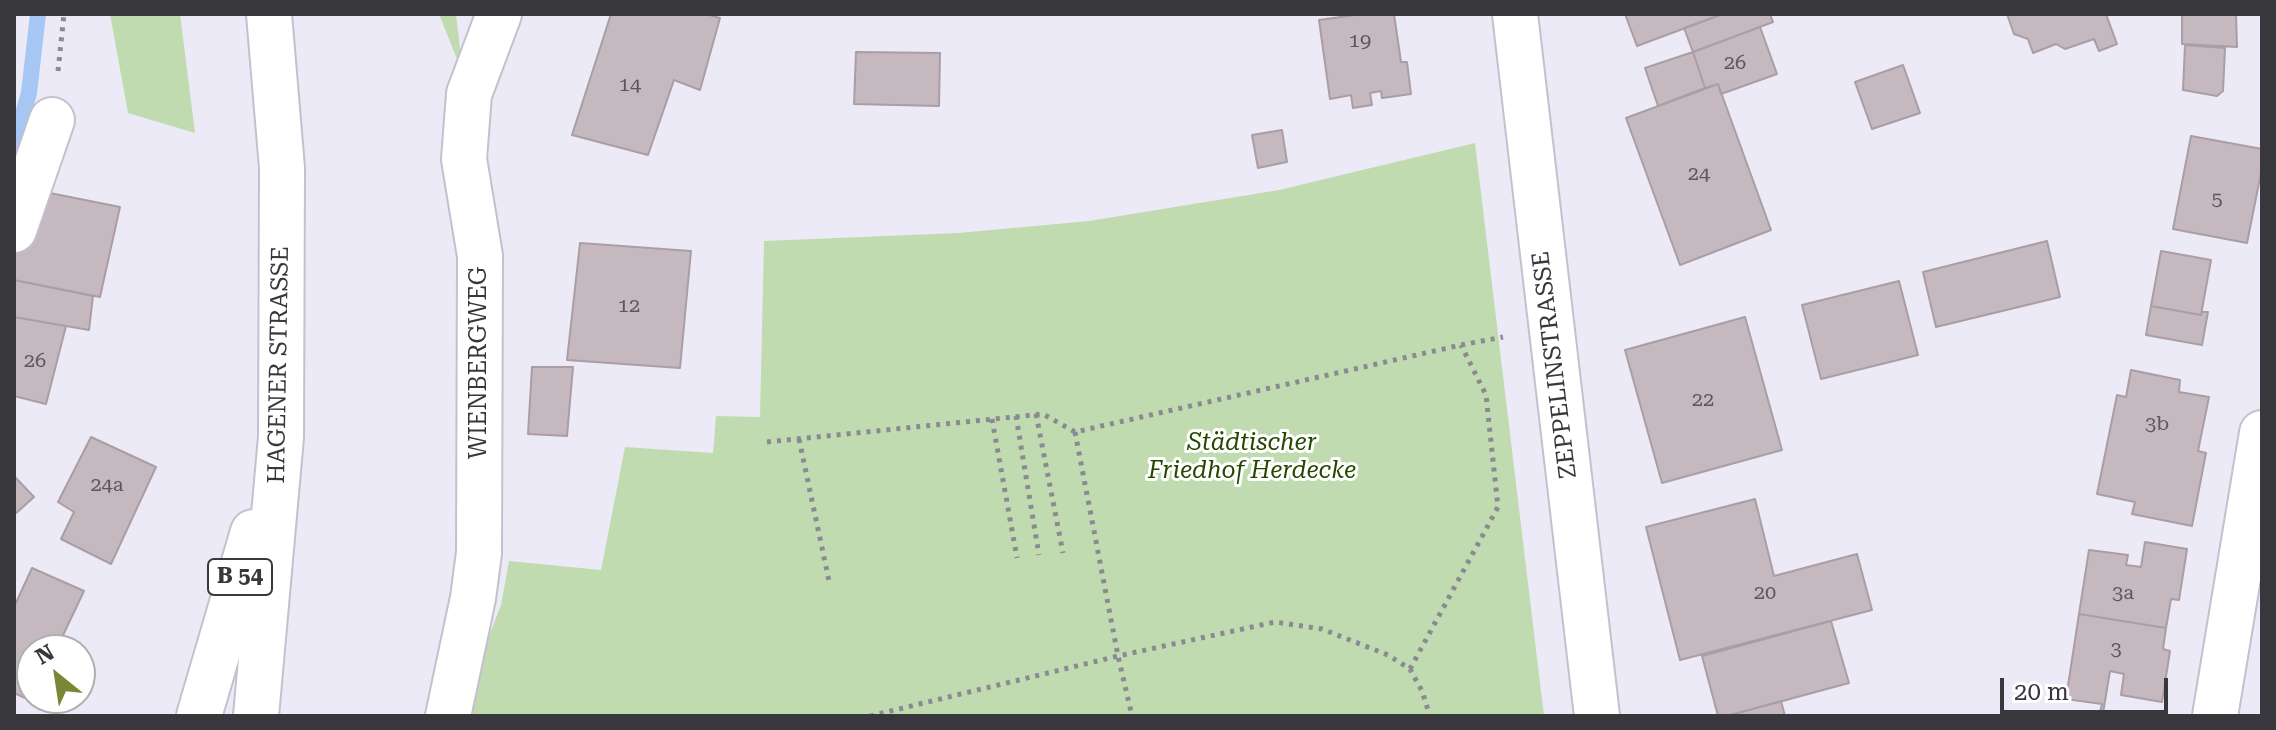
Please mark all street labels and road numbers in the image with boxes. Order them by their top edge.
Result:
street label: HAGENER STRASSE [263,246,295,484]
street label: ZEPPELINSTRASSE [1527,250,1583,480]
street label: WIENBERGWEG [465,267,493,459]
road number: B 54 [208,559,272,595]

